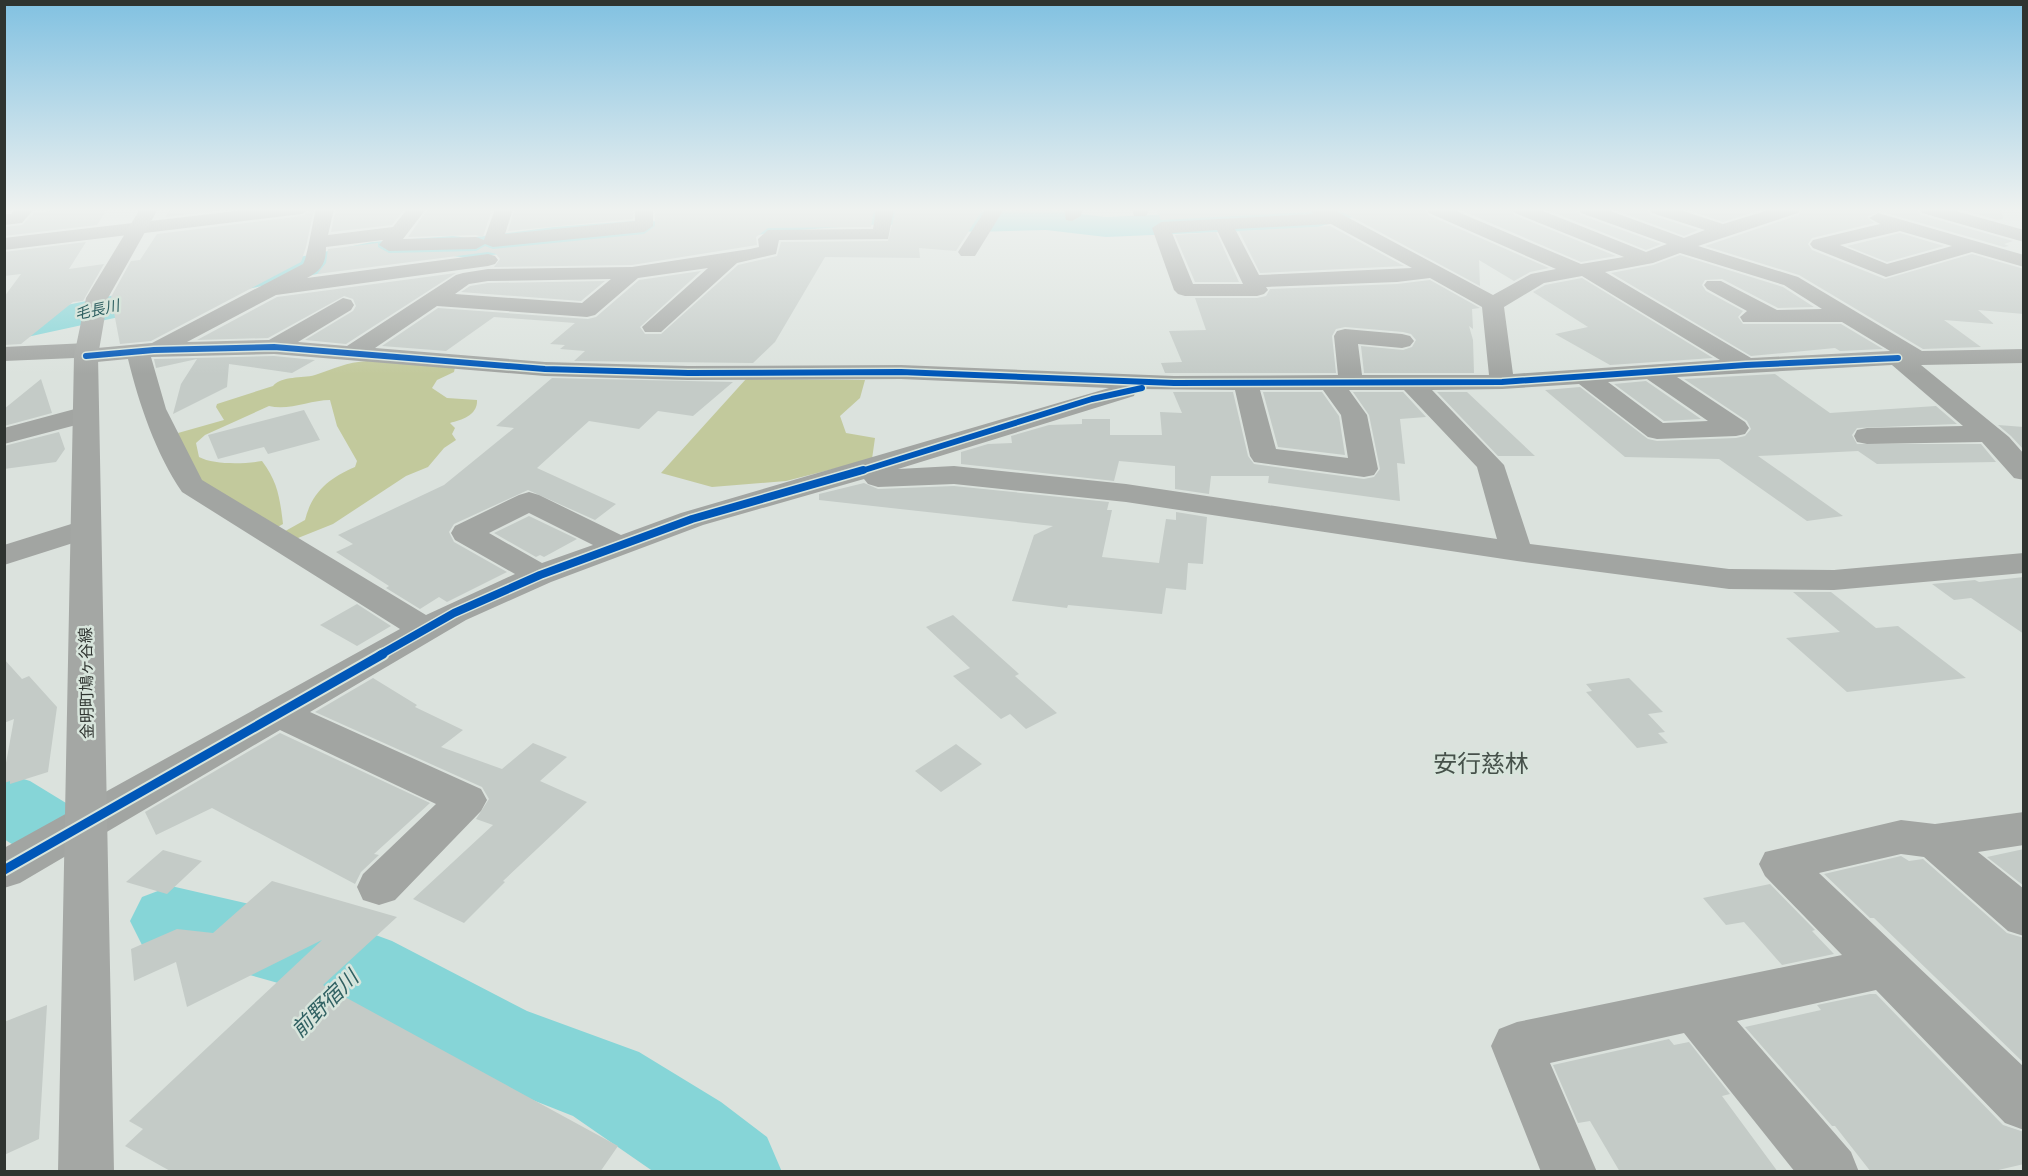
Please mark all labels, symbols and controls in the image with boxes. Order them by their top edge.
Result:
water label: 毛長川 [73,296,123,323]
street label: 金明町鳩ヶ谷線 [76,627,98,739]
district label: 安行慈林 [1433,749,1529,779]
water label: 前野宿川 [286,964,365,1043]

